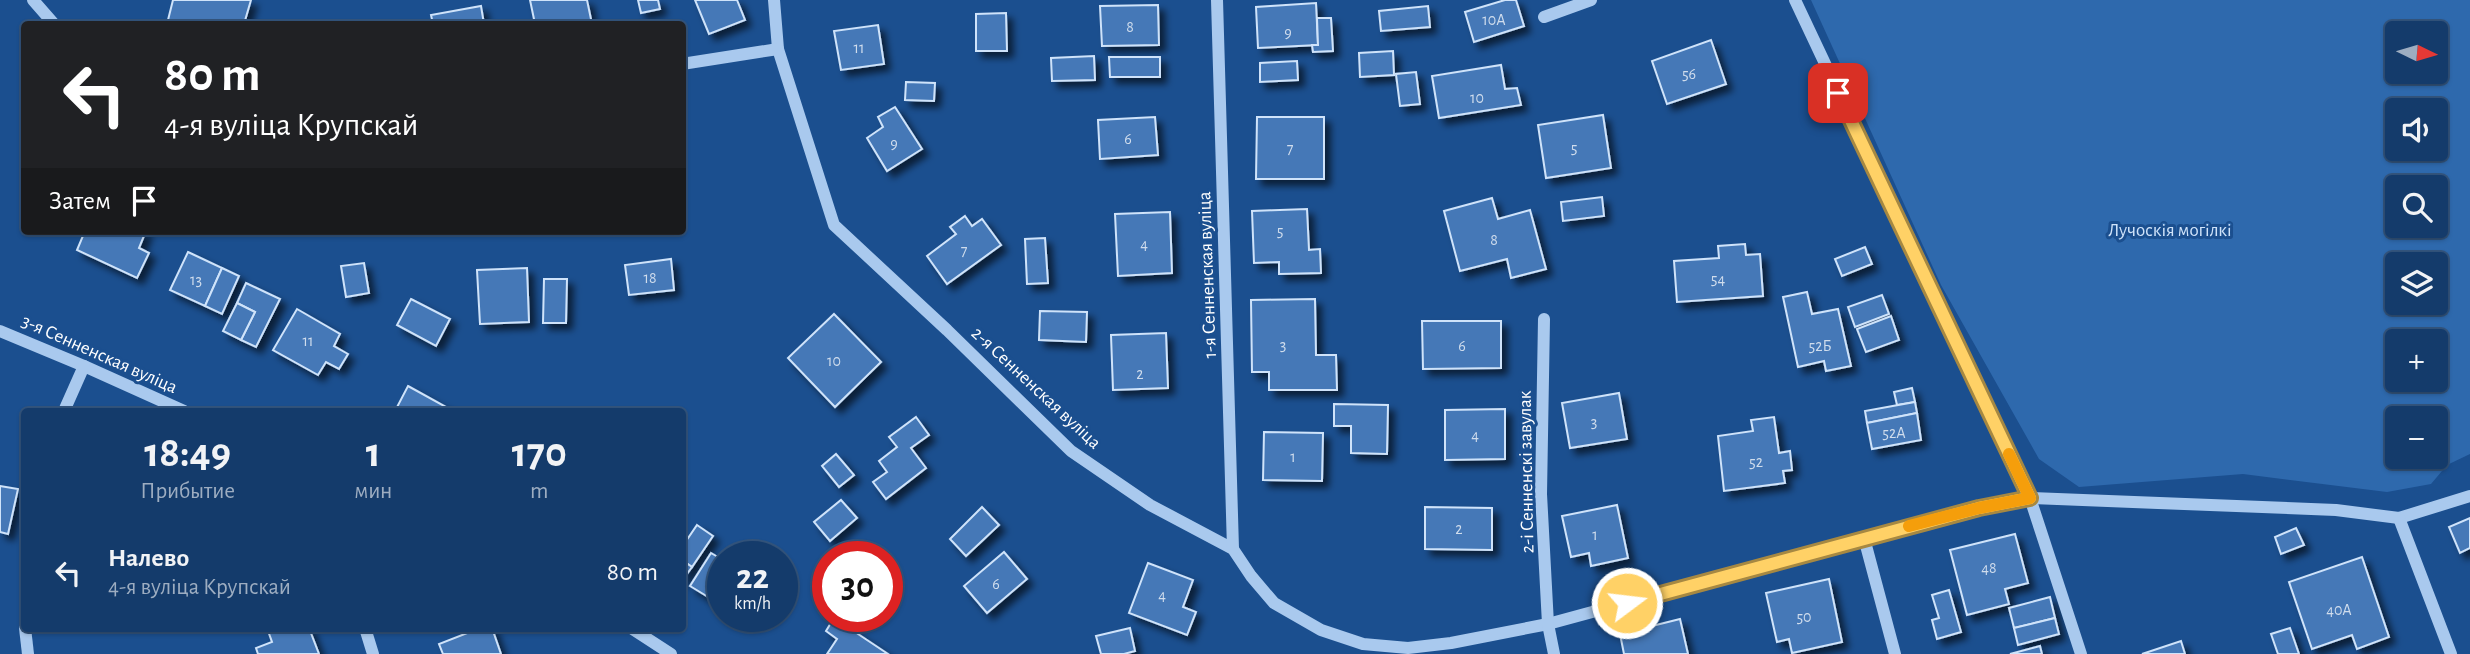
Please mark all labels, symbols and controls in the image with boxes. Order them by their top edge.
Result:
house number: 10А [1482,12,1506,28]
house number: 8 [1126,19,1134,35]
north arrow [2385,21,2448,84]
map controls [2385,21,2448,469]
house number: 9 [1284,25,1292,41]
house number: 11 [853,40,865,56]
icon: left [49,49,140,140]
text: 80 m [164,51,261,100]
pin [1808,63,1868,123]
house number: 56 [1682,66,1696,82]
icon: arrive [1819,74,1857,112]
house number: 10 [1470,90,1484,106]
button: sound [2385,98,2448,161]
text: 4-я вуліца Крупскай [164,109,418,141]
house number: 6 [1124,131,1132,147]
house number: 9 [890,136,898,152]
house number: 5 [1571,140,1577,156]
house number: 7 [1287,141,1294,157]
button: search [2385,175,2448,238]
icon: arrive [125,182,163,220]
text: Затем [49,188,111,214]
street label: 1-я Сенненская вуліца [1195,191,1220,359]
park label: Лучоскія могілкі [2108,221,2232,240]
house number: 5 [1277,223,1283,239]
house number: 8 [1490,232,1498,248]
house number: 4 [1140,236,1148,252]
house number: 7 [961,243,968,259]
button: layers [2385,252,2448,315]
house number: 18 [643,270,657,286]
house number: 54 [1711,271,1725,287]
house number: 13 [190,272,202,288]
street label: 3-я Сенненская вуліца [19,311,180,397]
street label: 2-я Сенненская вуліца [968,323,1105,453]
button: + [2385,329,2448,392]
house number: 11 [302,333,314,349]
house number: 3 [1280,337,1286,353]
house number: 6 [1458,338,1466,354]
house number: 52Б [1808,338,1832,354]
house number: 10 [827,353,841,369]
house number: 2 [1136,366,1144,382]
street label: 2-і Сенненскі завулак [1516,390,1537,554]
button: − [2385,406,2448,469]
house number: 3 [1591,414,1597,430]
house number: 52А [1882,425,1906,441]
house number: 4 [1471,427,1479,443]
text: 18:49 [144,432,231,474]
text: 1 [366,432,381,474]
text: 170 [512,432,567,474]
house number: 1 [1290,449,1296,465]
house number: 52 [1749,454,1763,470]
text: Прибытие [140,480,235,503]
text: мин [354,480,392,503]
text: m [530,480,548,503]
house number: 2 [1455,521,1463,537]
house number: 1 [1592,527,1598,543]
speed limit sign: 30 [812,541,903,632]
text: Налево [108,545,189,571]
icon: left [49,554,87,592]
text: 80 m [607,559,658,585]
text: 22 [736,560,769,595]
house number: 48 [1981,560,1997,576]
position arrow [1590,566,1664,640]
text: 4-я вуліца Крупскай [108,576,291,599]
house number: 6 [992,576,1000,592]
house number: 4 [1158,587,1166,603]
text: km/h [734,595,771,613]
house number: 40А [2326,602,2352,618]
house number: 50 [1796,609,1812,625]

